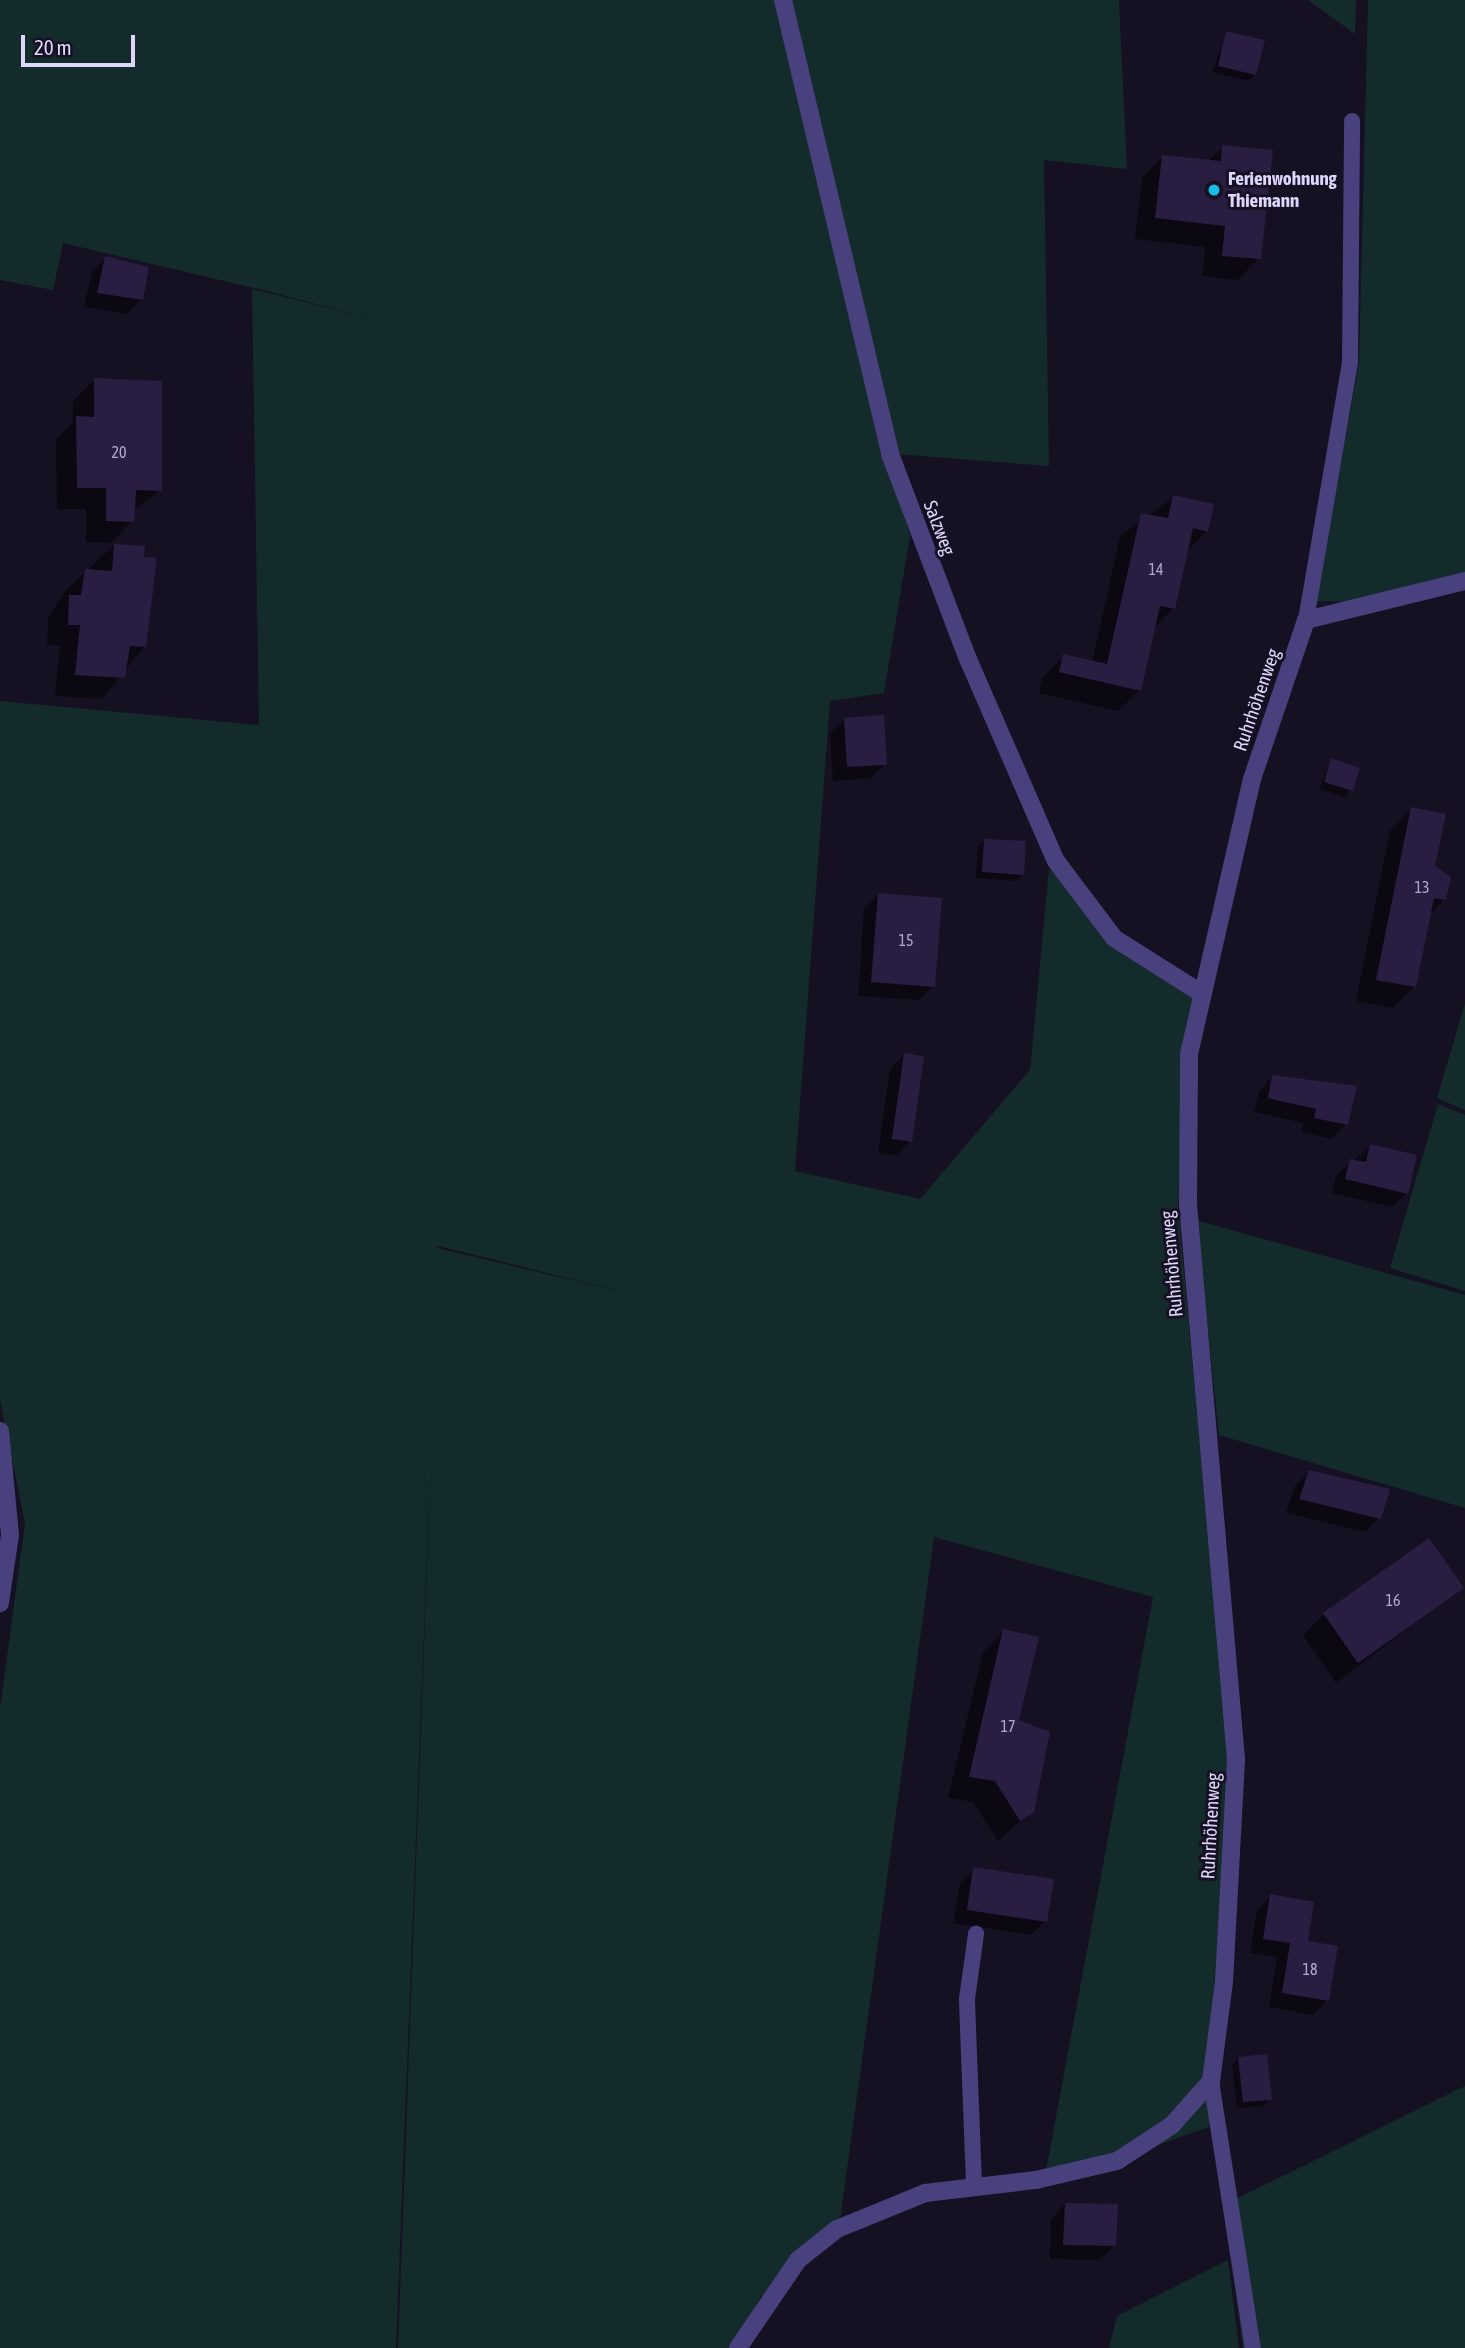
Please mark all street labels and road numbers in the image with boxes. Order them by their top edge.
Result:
street label: Salzweg [918,497,960,559]
street label: Ruhrhöhenweg [1229,646,1285,754]
street label: Ruhrhöhenweg [1156,1210,1188,1318]
street label: Ruhrhöhenweg [1197,1772,1225,1880]

